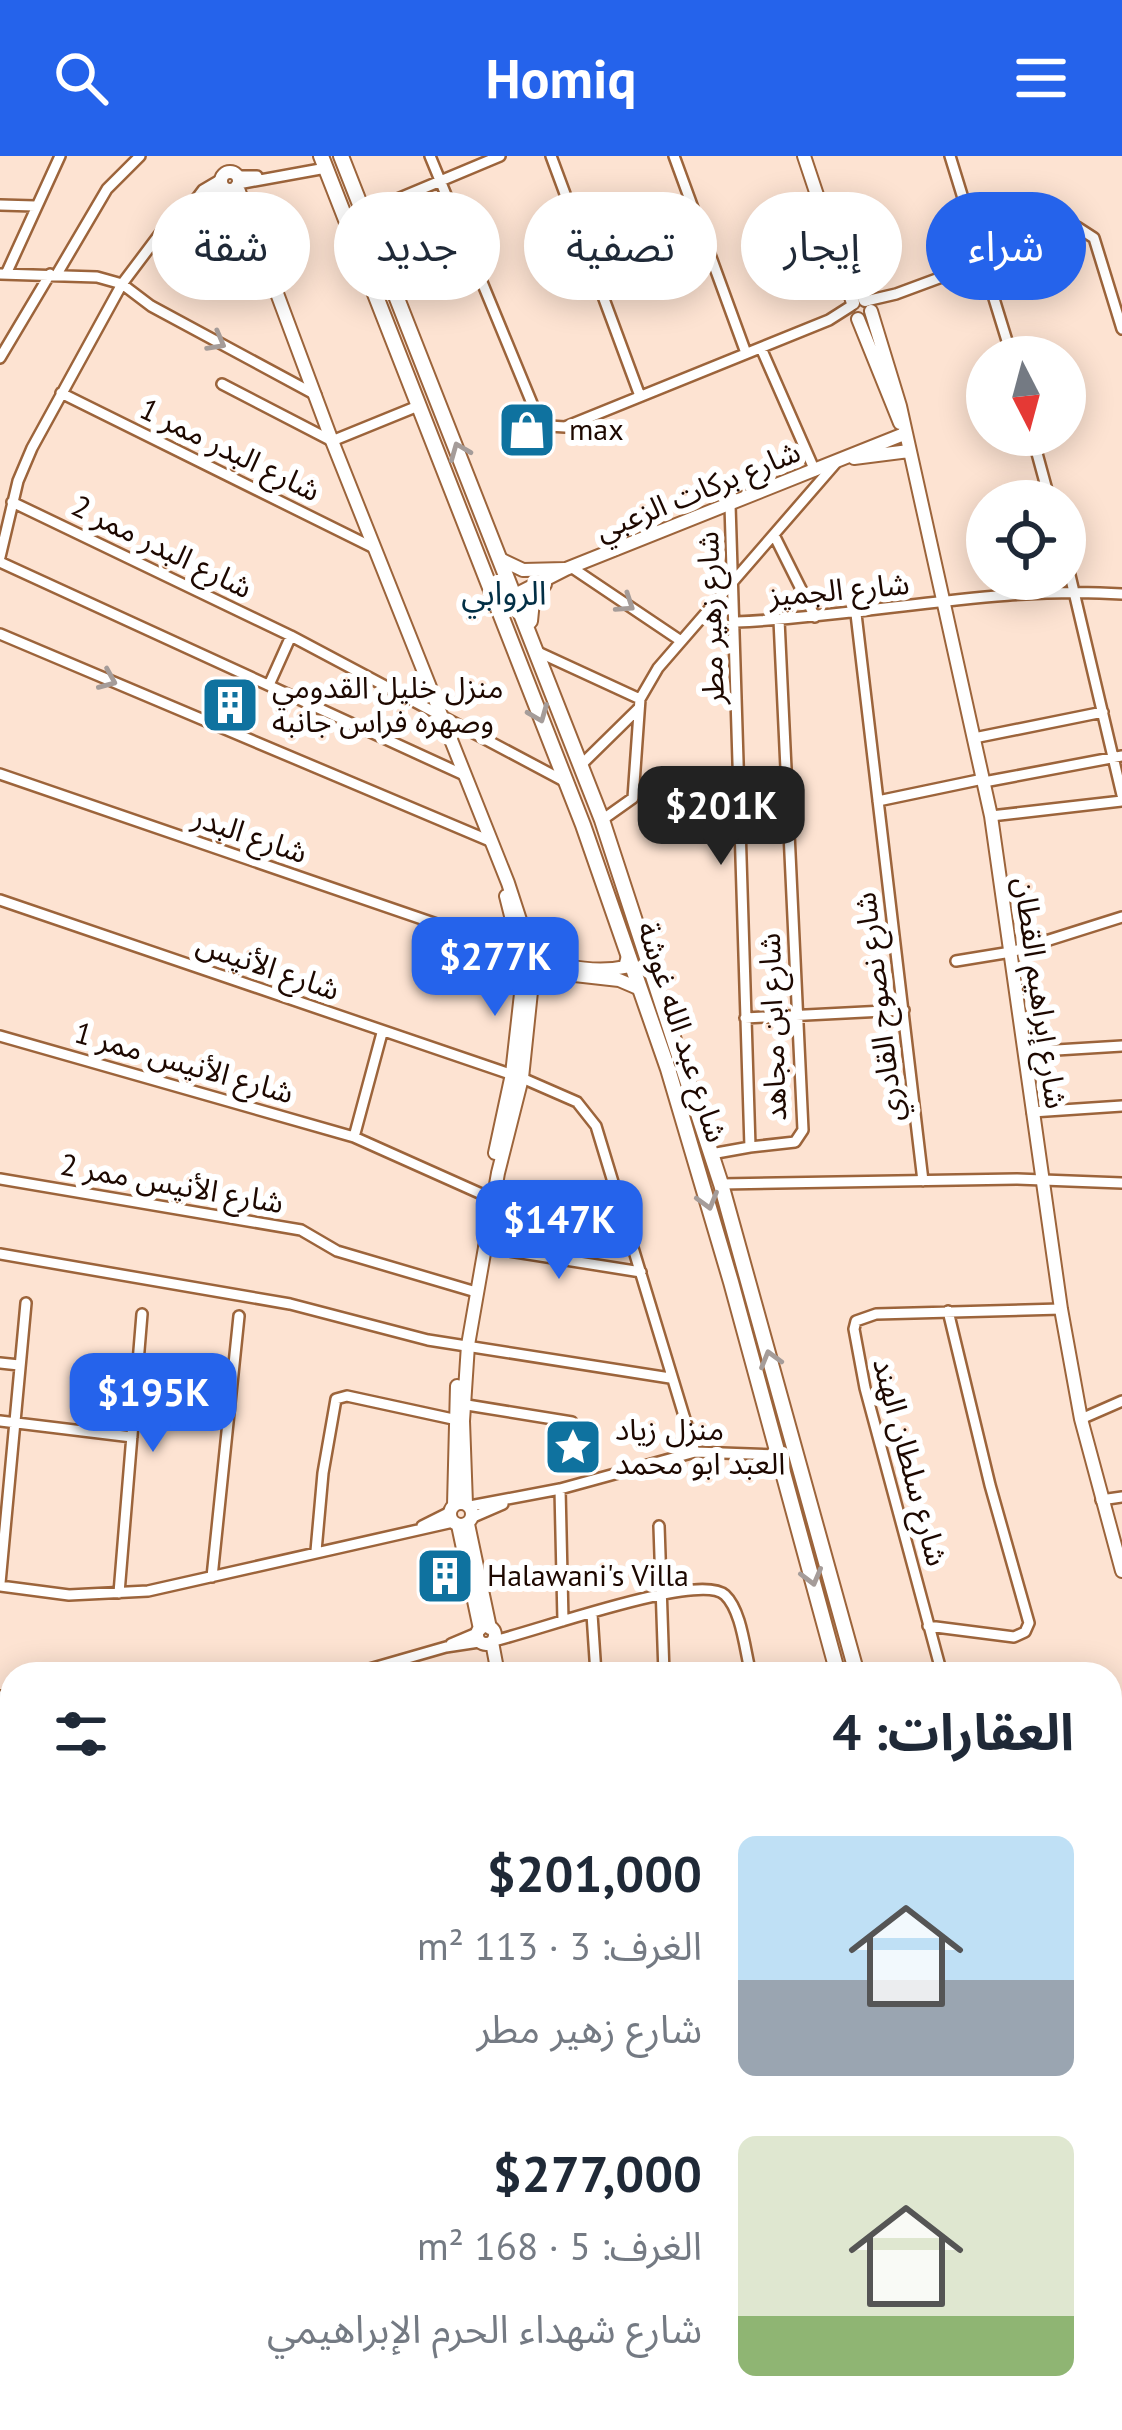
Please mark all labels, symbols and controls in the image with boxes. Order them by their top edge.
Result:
text: Homiq [485,43,637,113]
icon: search [48,45,114,111]
icon: menu [1008,45,1074,111]
chip: شقة [152,192,310,300]
chip: جديد [334,192,500,300]
chip: تصفية [524,192,717,300]
chip: إيجار [741,192,902,300]
chip: شراء [926,192,1086,300]
one-way arrow [205,328,226,351]
north arrow [966,336,1086,456]
map controls [966,336,1086,600]
street label: شارع البدر ممر 1 [132,388,327,513]
shop icon: max [496,399,558,461]
place label: max [569,409,624,448]
street label: شارع بركات الزعبي [589,431,808,553]
one-way arrow [449,442,473,463]
button: locate [966,480,1086,600]
street label: شارع البدر ممر 2 [64,485,259,610]
street label: شارع زهير مطر [687,531,736,706]
street label: شارع الجميز [766,563,911,618]
district label: الروابي [461,571,547,619]
one-way arrow [613,590,635,612]
one-way arrow [96,665,117,689]
place label: منزل خليل القدومي وصهره فراس جانبه [272,667,504,740]
building icon: منزل خليل القدومي وصهره فراس جانبه [199,674,261,736]
one-way arrow [525,702,549,723]
pin: $201K [637,766,805,868]
text: $201K [665,779,777,830]
street label: شارع البدر [186,795,313,875]
street label: شارع إبراهيم القطان [1001,874,1077,1112]
street label: شارع نصوح القادري [844,890,916,1124]
street label: شارع عبد الله غوشة [626,916,737,1148]
pin: $277K [411,917,579,1019]
street label: شارع الأنيس [191,923,345,1012]
text: $277K [439,930,551,981]
street label: شارع ابن مجاهد [749,932,798,1122]
street label: شارع الأنيس ممر 1 [69,1012,298,1115]
street label: شارع الأنيس ممر 2 [57,1144,287,1225]
pin: $147K [475,1180,643,1282]
one-way arrow [694,1190,719,1211]
text: $147K [503,1193,615,1244]
one-way arrow [759,1349,784,1370]
pin: $195K [69,1353,237,1455]
street label: شارع سلطان الهند [861,1353,958,1571]
text: $195K [97,1366,209,1417]
place label: منزل زياد العبد ابو محمد [615,1409,785,1482]
place icon: منزل زياد العبد ابو محمد [542,1416,604,1478]
building icon: Halawani's Villa [414,1545,476,1607]
place label: Halawani's Villa [487,1555,689,1594]
one-way arrow [797,1566,822,1587]
text: العقارات: 4 [832,1698,1074,1764]
icon: filters [48,1701,114,1767]
text: $201,000 [487,1840,702,1906]
icon: home [834,1884,978,2028]
text: الغرف: 3 · 113 m² [417,1920,702,1971]
text: شارع زهير مطر [476,2003,702,2054]
text: $277,000 [493,2140,702,2206]
icon: home [834,2184,978,2328]
text: الغرف: 5 · 168 m² [417,2220,702,2271]
text: شارع شهداء الحرم الإبراهيمي [267,2303,702,2354]

